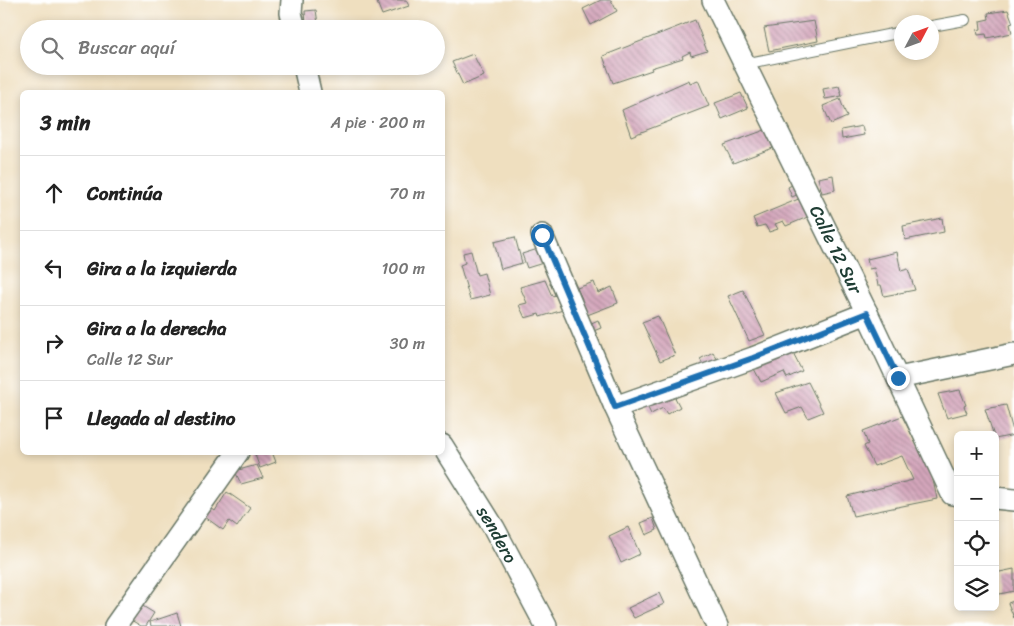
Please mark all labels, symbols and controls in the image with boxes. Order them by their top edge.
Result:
north arrow [894,15,939,60]
search box [20,20,445,75]
text: Buscar aquí [78,31,175,64]
icon: search [38,34,66,62]
text: 3 min [40,104,90,142]
text: A pie · 200 m [331,108,425,137]
text: Continúa [87,177,162,210]
icon: ahead [40,179,68,207]
text: 70 m [389,179,425,208]
street label: Calle 12 Sur [800,199,872,301]
route start [531,224,554,247]
text: Gira a la izquierda [87,252,237,285]
icon: left [40,254,68,282]
text: 100 m [381,254,425,283]
text: Gira a la derecha [87,312,226,345]
icon: right [40,329,68,357]
text: 30 m [390,329,425,358]
text: Calle 12 Sur [87,345,172,374]
route end [887,367,910,390]
text: Llegada al destino [87,402,236,435]
icon: arrive [40,404,68,432]
map controls [954,431,999,611]
button: + [954,431,999,476]
button: − [954,476,999,521]
street label: sendero [467,498,526,569]
button: locate [954,521,999,566]
button: layers [954,566,999,611]

